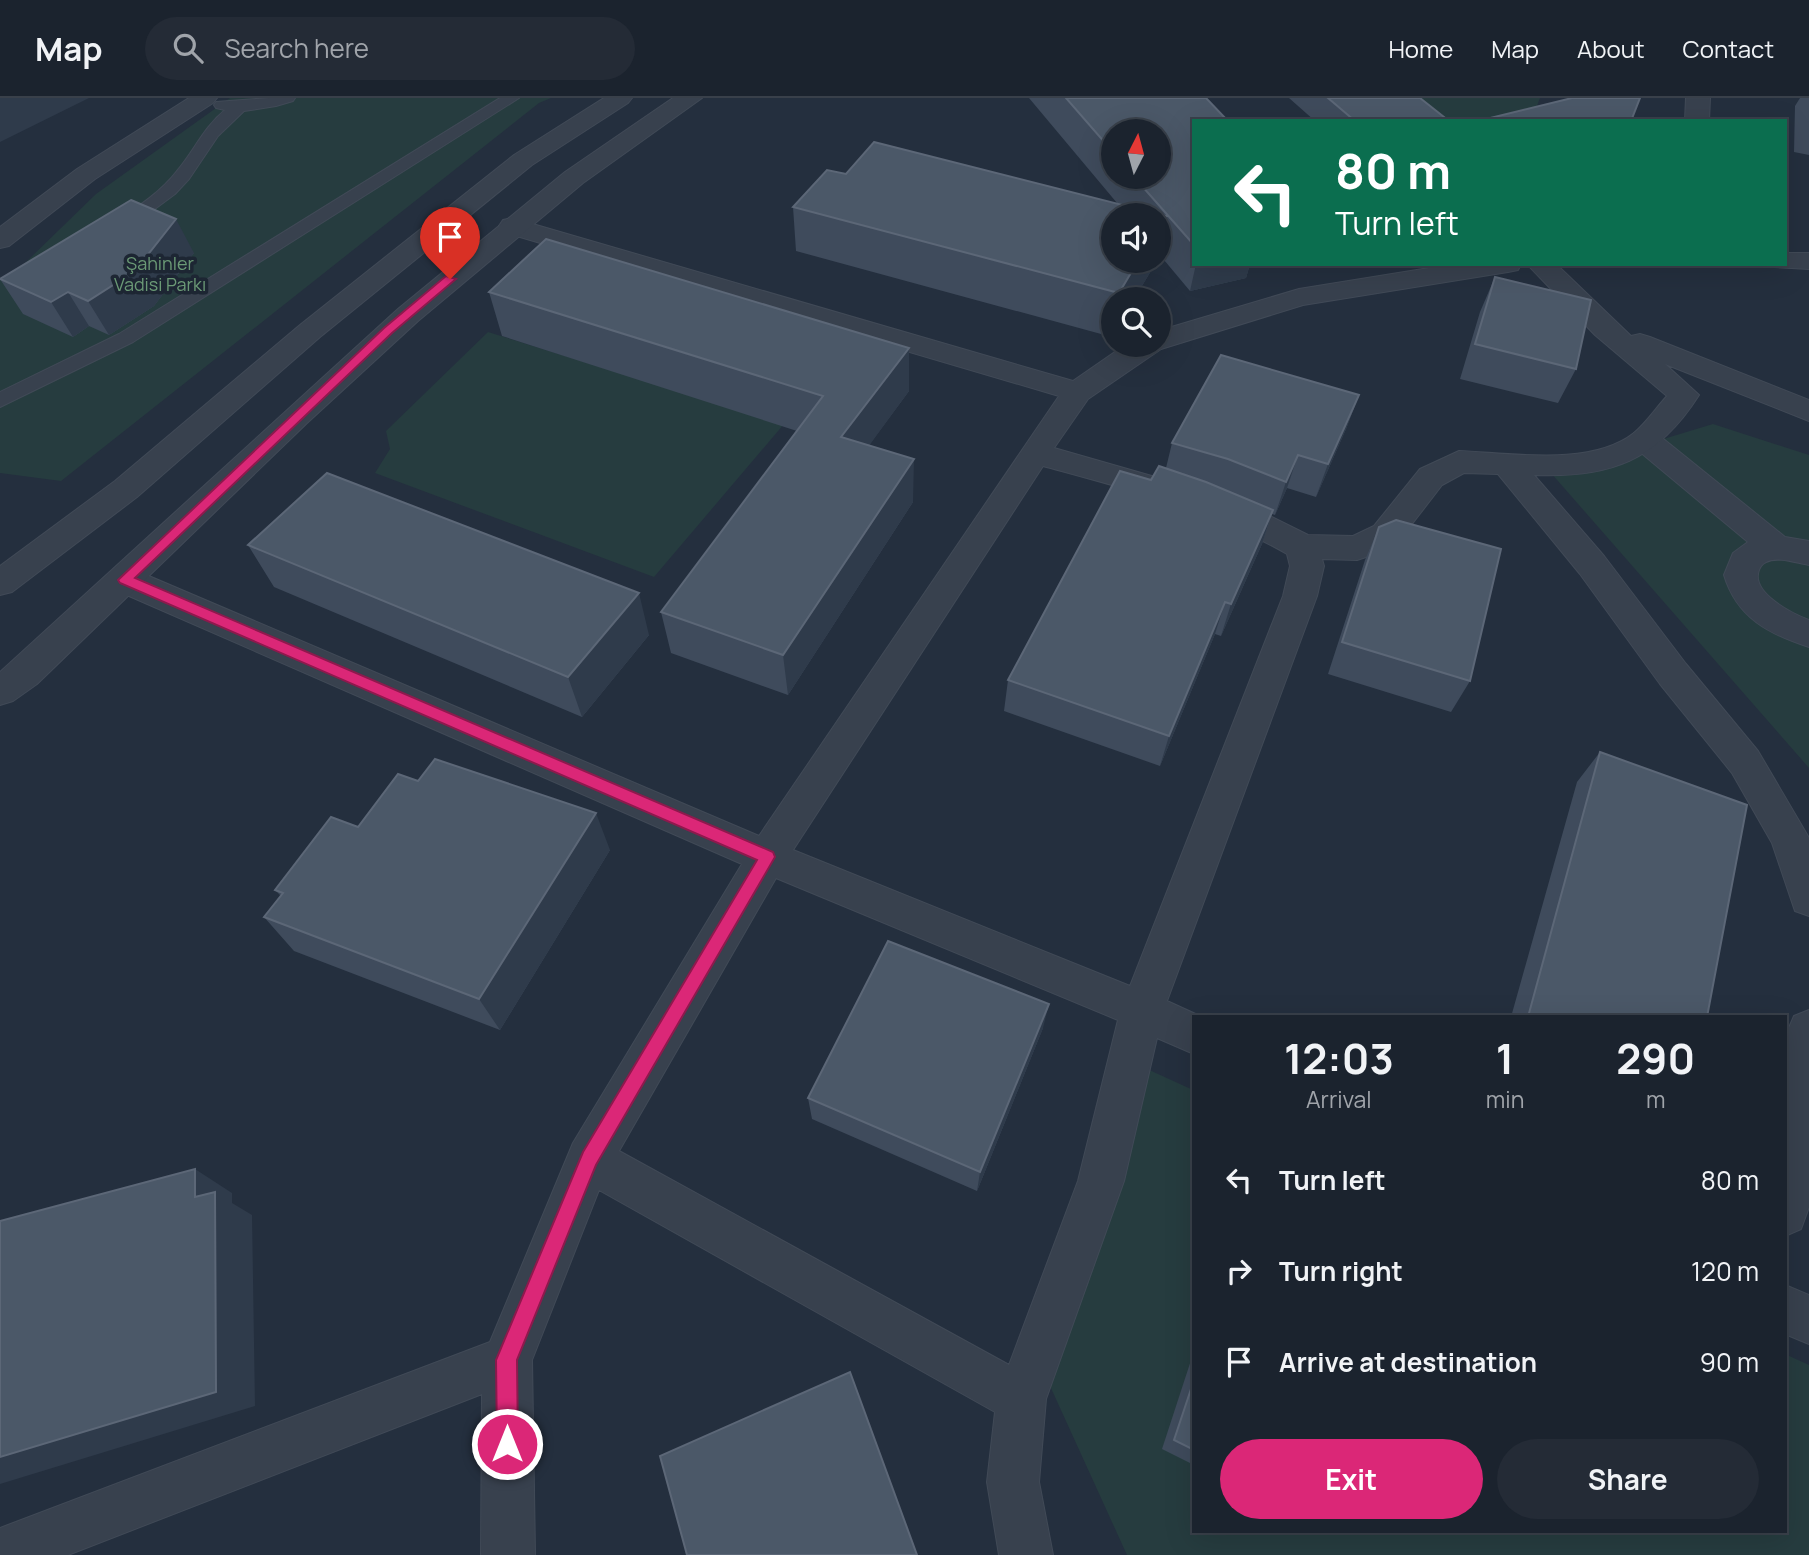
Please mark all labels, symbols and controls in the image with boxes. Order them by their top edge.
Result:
search box [145,17,635,80]
text: Map [35,26,103,71]
icon: search [169,29,207,67]
text: Search here [225,30,369,66]
text: Home [1388,32,1453,65]
text: Map [1491,32,1539,65]
text: About [1577,32,1645,65]
text: Contact [1683,32,1774,65]
north arrow [1101,119,1171,189]
map controls [1101,119,1171,357]
text: 80 m [1335,137,1451,204]
icon: left [1220,147,1311,238]
text: Turn left [1335,201,1459,245]
button: sound [1101,203,1171,273]
pin [420,207,480,279]
icon: arrive [431,218,469,256]
park label: Şahinler Vadisi Parkı [114,251,206,296]
button: search [1101,287,1171,357]
text: 12:03 [1284,1029,1394,1087]
text: 1 [1496,1029,1514,1087]
text: 290 [1616,1029,1695,1087]
text: Arrival [1306,1083,1372,1115]
text: min [1486,1083,1524,1115]
text: m [1646,1083,1665,1115]
icon: left [1220,1161,1258,1199]
text: Turn left [1279,1162,1386,1198]
text: 80 m [1701,1162,1759,1198]
icon: right [1220,1252,1258,1290]
text: Turn right [1279,1253,1403,1289]
text: 120 m [1691,1253,1759,1289]
icon: arrive [1220,1343,1258,1381]
text: Arrive at destination [1279,1344,1537,1380]
text: 90 m [1700,1344,1759,1380]
position arrow [470,1407,544,1481]
button: Exit [1220,1439,1483,1519]
button: Share [1497,1439,1759,1519]

